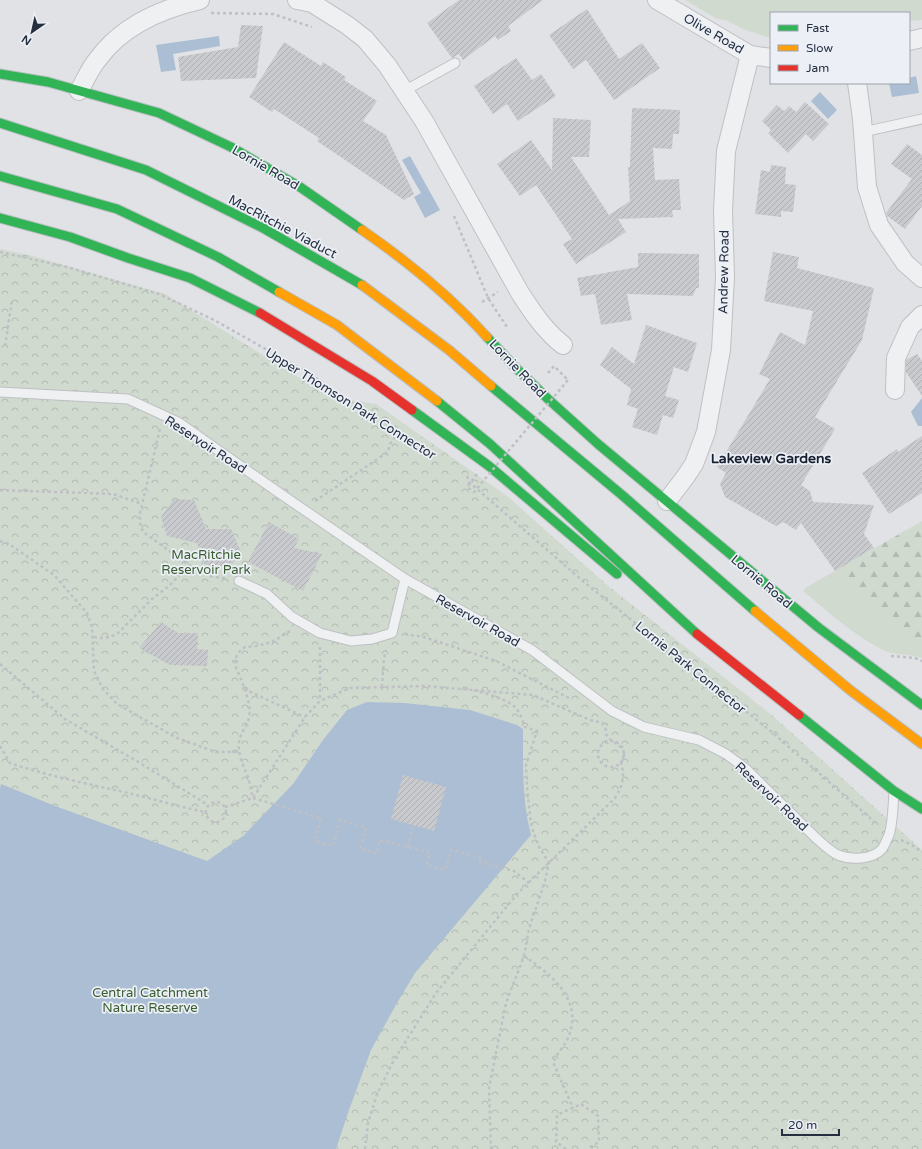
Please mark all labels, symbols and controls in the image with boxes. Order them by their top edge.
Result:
street label: Olive Road [680,10,747,58]
north arrow [12,12,52,52]
legend [770,12,910,84]
text: Fast [806,21,830,35]
text: N [19,32,34,48]
text: Slow [806,41,833,55]
text: Jam [806,61,829,75]
street label: Lornie Road [229,142,302,194]
street label: MacRitchie Viaduct [226,192,339,262]
street label: Andrew Road [715,230,733,314]
street label: Lornie Road [485,336,549,401]
street label: Upper Thomson Park Connector [262,344,439,463]
street label: Reservoir Road [162,412,249,477]
district label: Lakeview Gardens [711,450,831,467]
park label: MacRitchie Reservoir Park [161,547,251,578]
street label: Lornie Road [728,552,795,612]
street label: Reservoir Road [432,591,523,651]
street label: Lornie Park Connector [632,618,749,717]
street label: Reservoir Road [731,759,811,835]
park label: Central Catchment Nature Reserve [92,985,208,1016]
scale bar [782,1111,839,1137]
text: 20 m [788,1118,817,1132]

